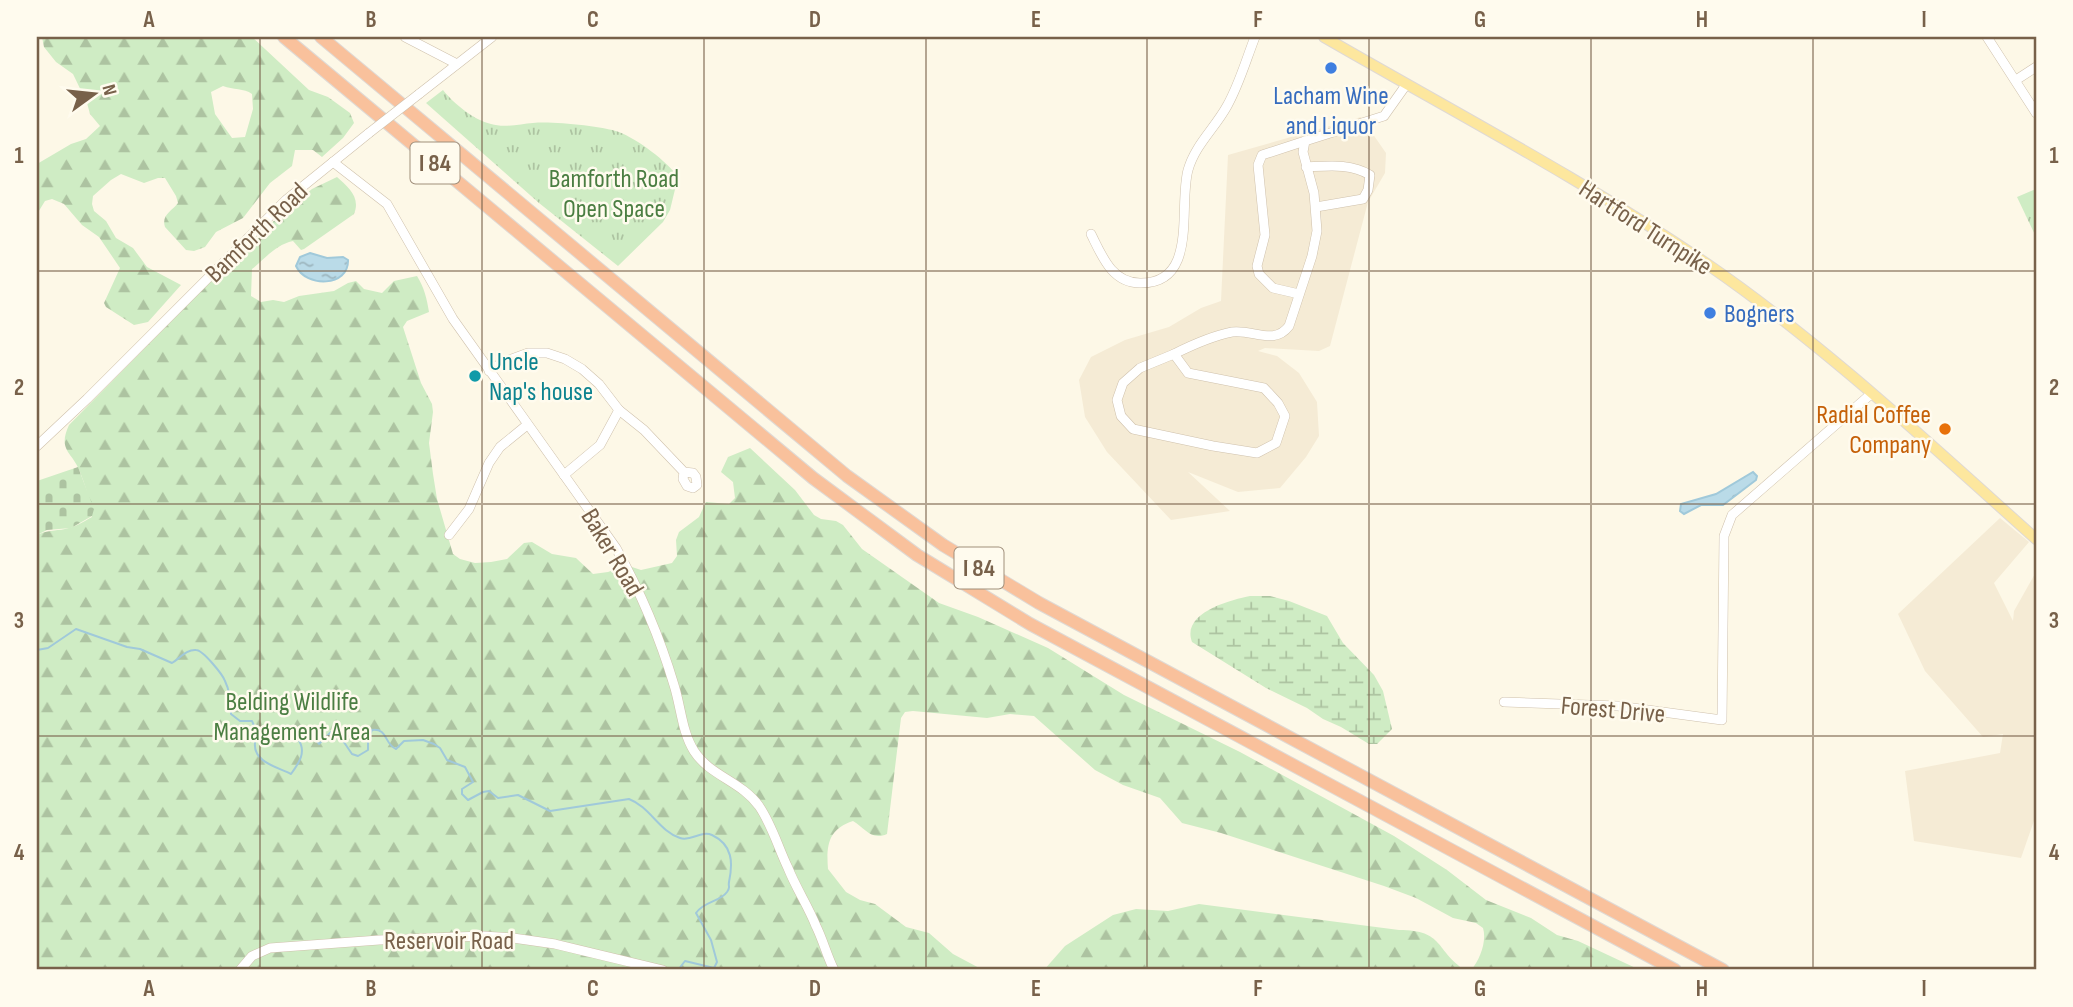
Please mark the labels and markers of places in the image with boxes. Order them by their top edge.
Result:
marker: Lacham Wine and Liquor [1323,60,1339,76]
place label: Lacham Wine and Liquor [1273,81,1389,142]
place label: Bogners [1724,299,1795,330]
marker: Bogners [1702,305,1718,321]
place label: Uncle Nap's house [489,347,593,408]
marker: Uncle Nap's house [467,368,483,384]
place label: Radial Coffee Company [1816,400,1931,461]
marker: Radial Coffee Company [1937,421,1953,437]

